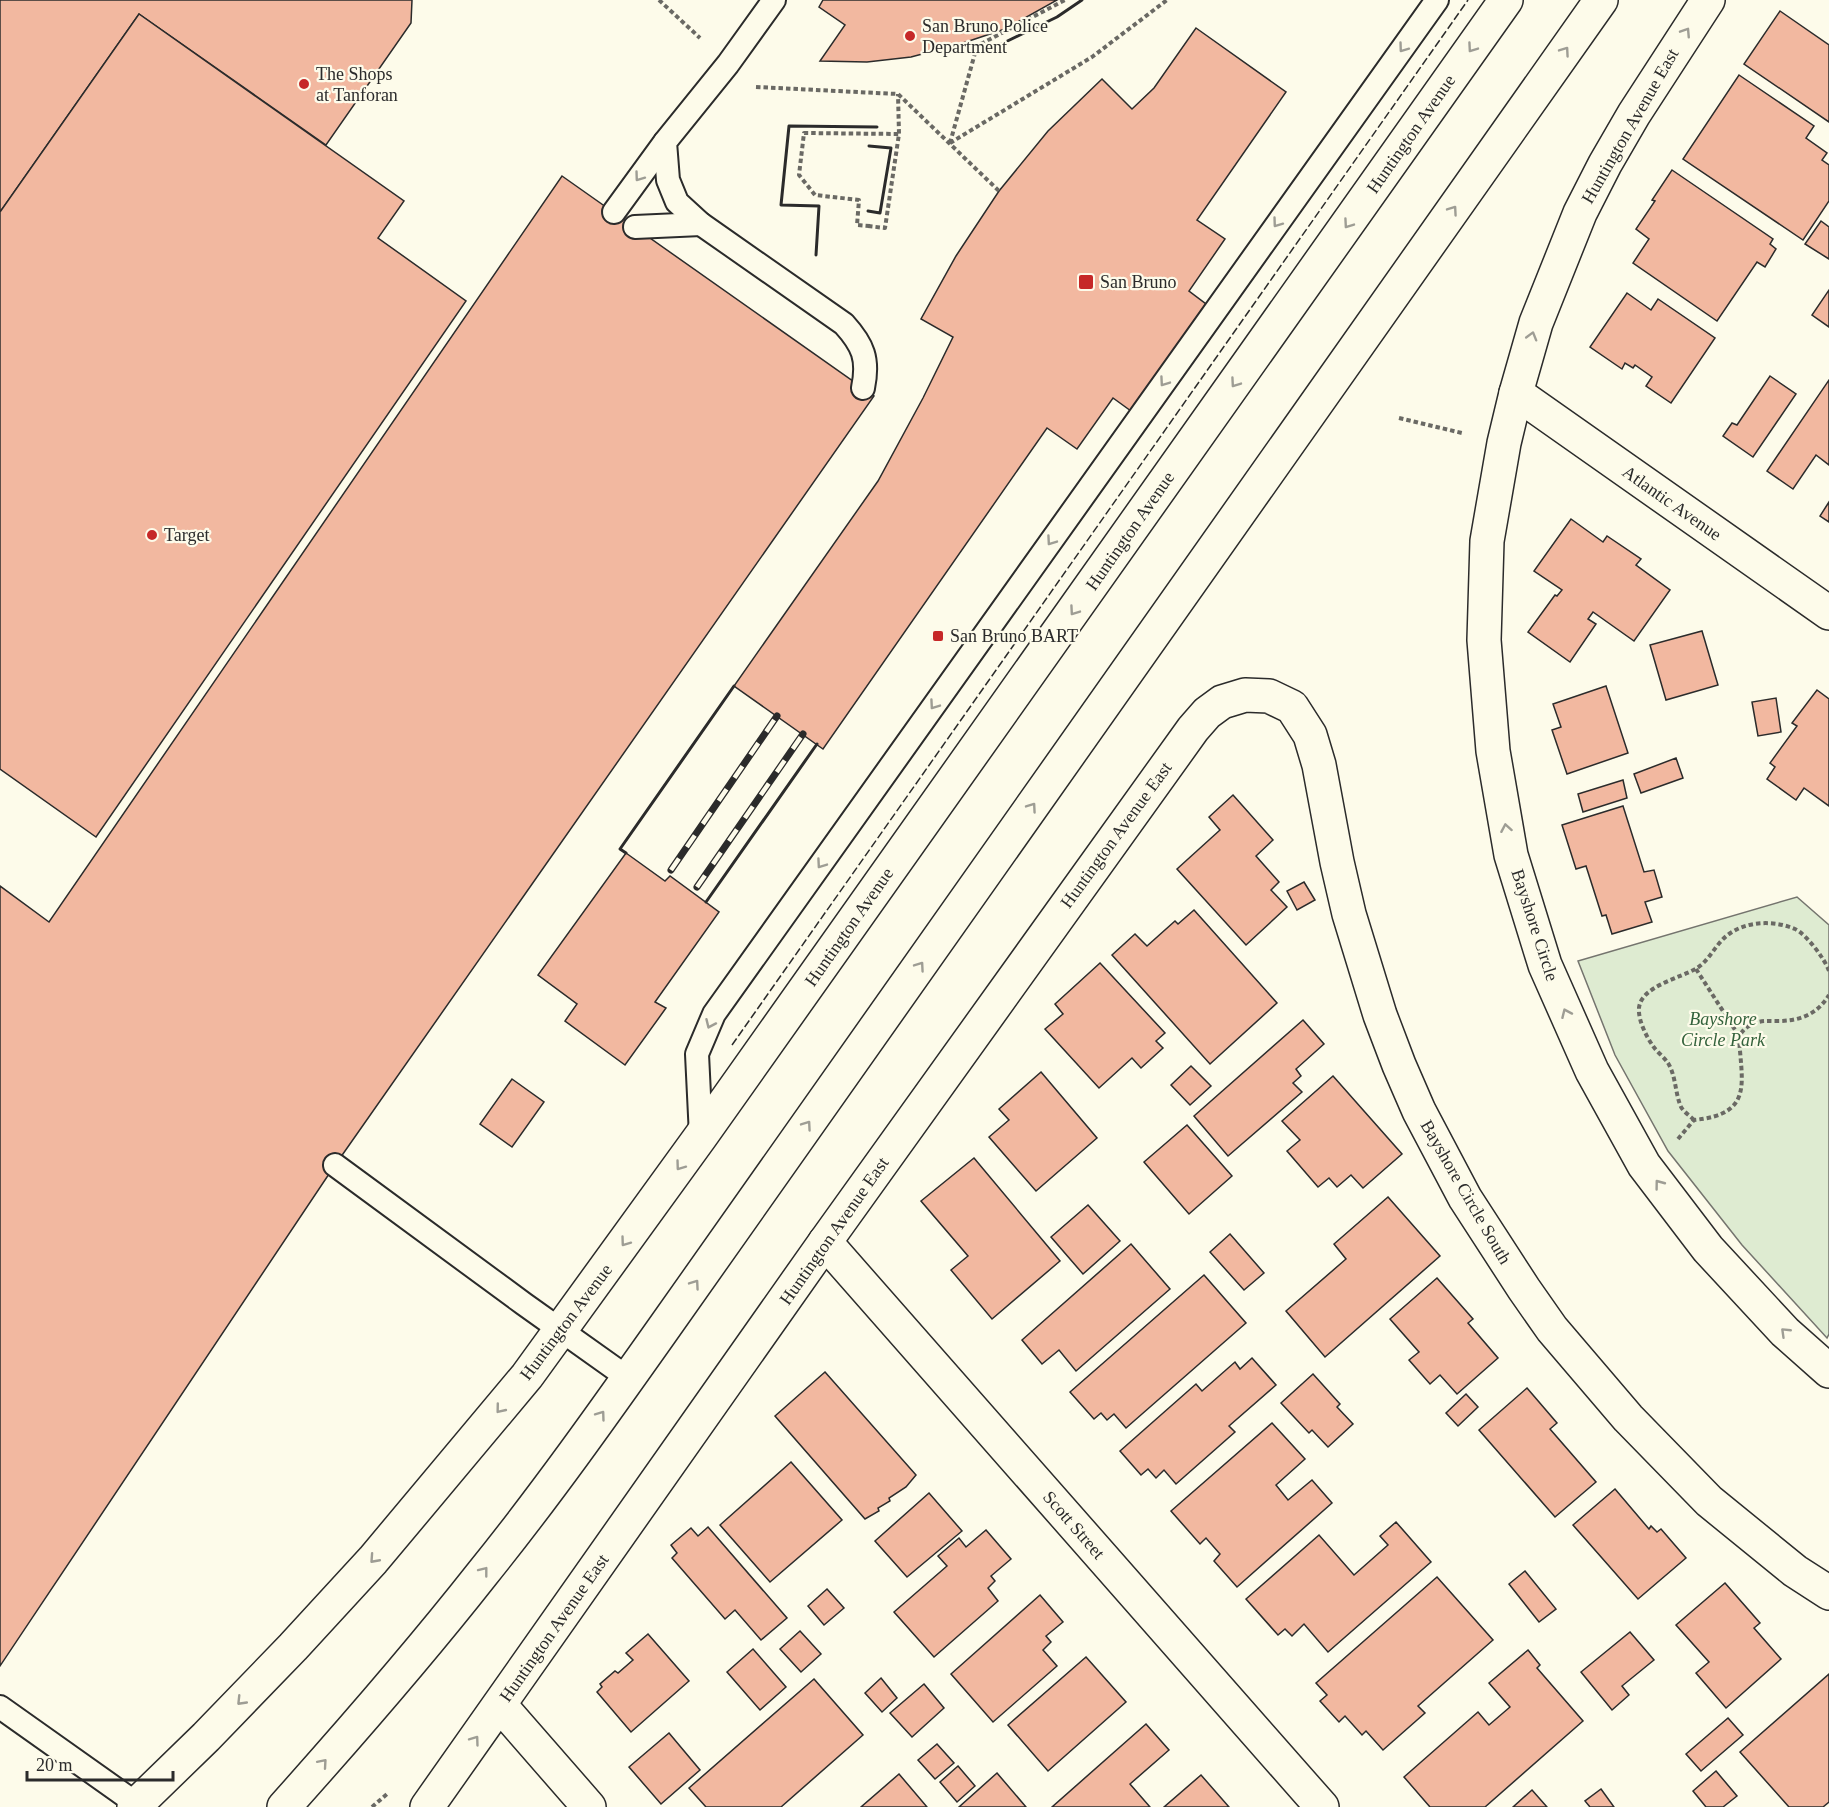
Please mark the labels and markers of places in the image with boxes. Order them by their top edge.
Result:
place label: San Bruno Police Department [922,16,1048,57]
marker: San Bruno Police Department [903,29,917,43]
place label: The Shops at Tanforan [316,64,398,105]
marker: The Shops at Tanforan [297,77,311,91]
place label: San Bruno [1100,272,1177,292]
marker: San Bruno [1077,273,1095,291]
place label: Target [164,525,209,545]
marker: Target [145,528,159,542]
place label: San Bruno BART [950,626,1078,646]
marker: San Bruno BART [931,629,945,643]

